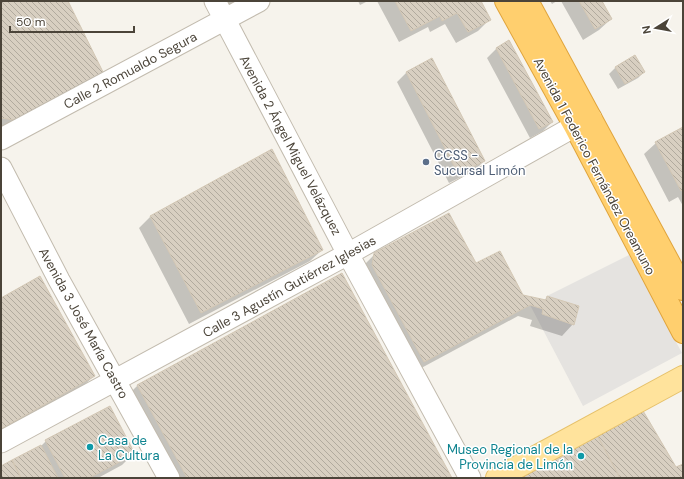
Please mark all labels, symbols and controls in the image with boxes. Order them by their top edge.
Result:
scale bar [10,8,134,34]
north arrow [636,8,676,48]
text: 50 m [16,14,45,30]
text: N [639,25,654,35]
street label: Calle 2 Romualdo Segura [61,28,200,113]
street label: Avenida 2 Ángel Miguel Velázquez [236,52,346,238]
street label: Avenida 1 Federico Fernández Oreamuno [530,55,659,278]
place label: CCSS - Sucursal Limón [434,147,525,179]
marker: CCSS - Sucursal Limón [421,157,431,167]
street label: Calle 3 Agustín Gutiérrez Iglesias [200,232,379,341]
street label: Avenida 3 José María Castro [35,245,132,402]
place label: Casa de La Cultura [98,432,159,464]
place label: Museo Regional de la Provincia de Limón [447,441,573,473]
marker: Casa de La Cultura [85,442,95,452]
marker: Museo Regional de la Provincia de Limón [576,451,586,461]

